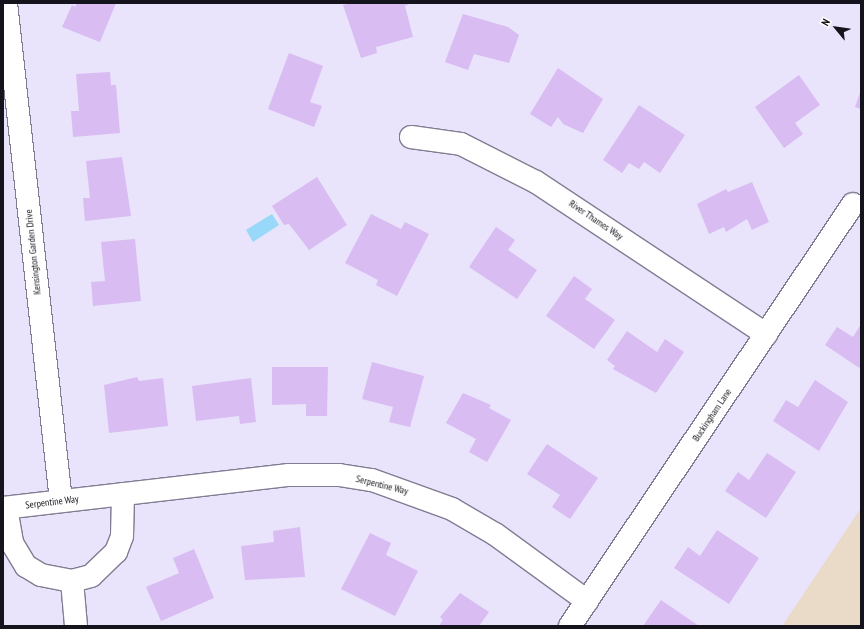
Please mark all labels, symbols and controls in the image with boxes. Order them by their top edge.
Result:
north arrow [816,8,856,48]
text: N [818,16,833,28]
street label: River Thames Way [567,197,625,243]
street label: Kensington Garden Drive [23,209,43,295]
street label: Buckingham Lane [690,386,734,444]
street label: Serpentine Way [354,473,410,497]
street label: Serpentine Way [25,493,79,511]

